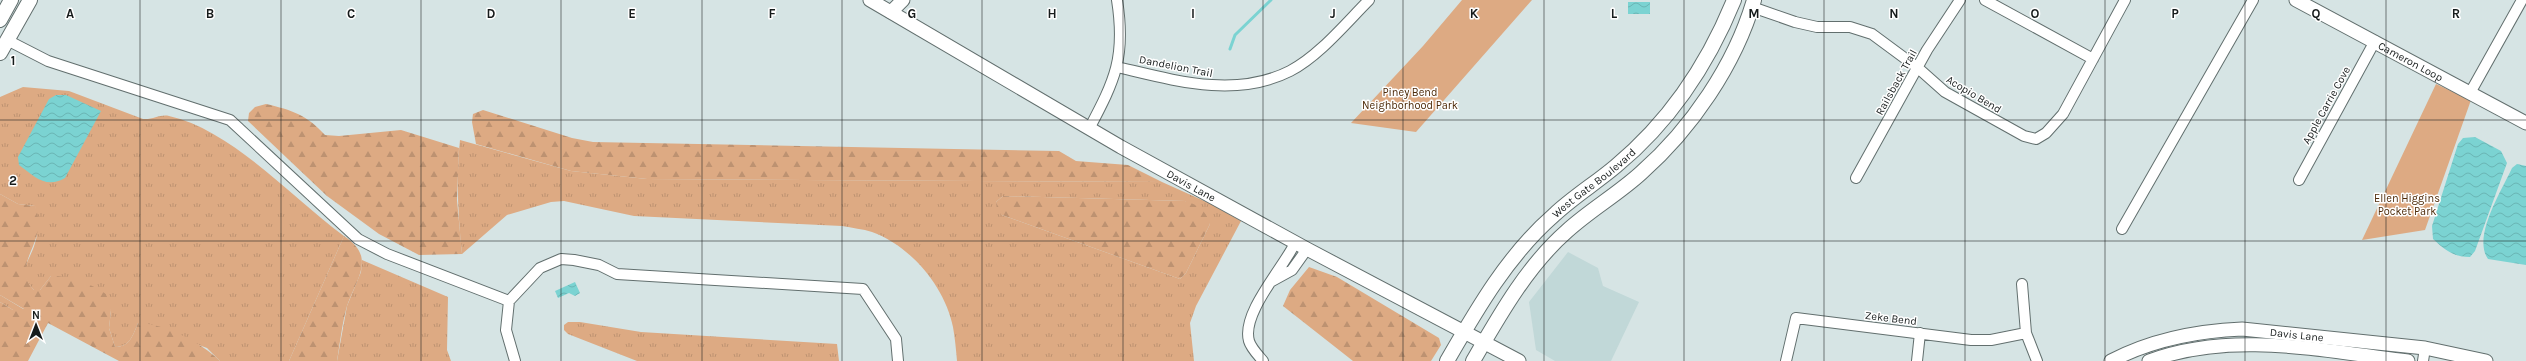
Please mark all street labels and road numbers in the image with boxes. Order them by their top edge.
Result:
street label: Cameron Loop [2376,39,2445,84]
street label: Railsback Trail [1873,47,1920,117]
street label: Dandelion Trail [1138,53,1214,80]
street label: Apple Carrie Cove [2300,64,2353,146]
street label: Acopio Bend [1944,73,2004,116]
street label: West Gate Boulevard [1549,146,1639,221]
street label: Davis Lane [1164,167,1218,205]
street label: Zeke Bend [1864,309,1918,328]
street label: Davis Lane [2269,326,2325,344]

